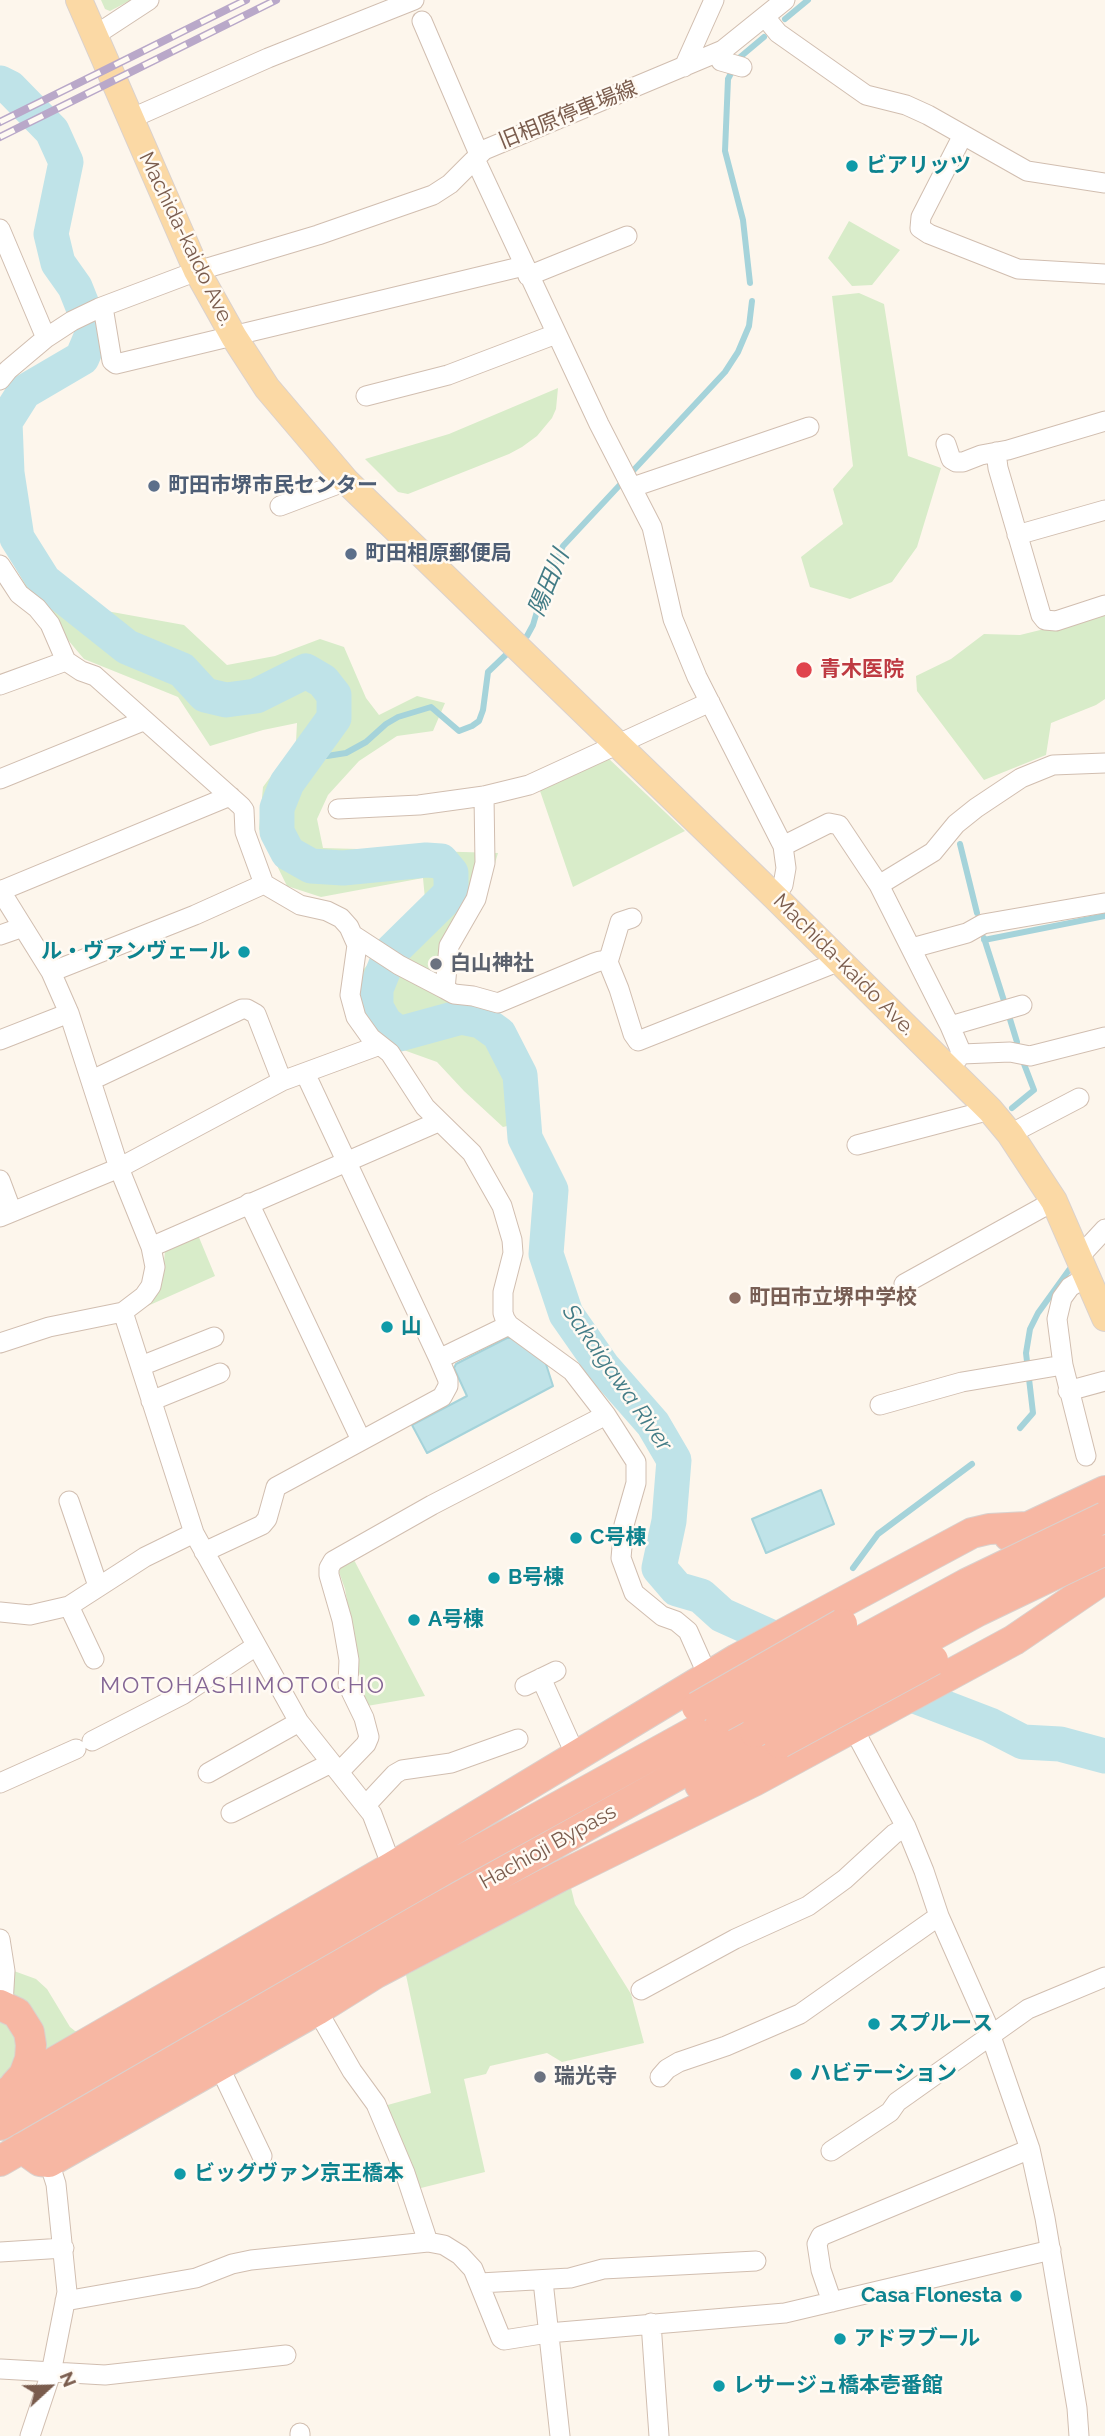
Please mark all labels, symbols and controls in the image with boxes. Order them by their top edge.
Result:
street label: 旧相原停車場線 [495,76,641,154]
street label: Machida-kaido Ave. [133,148,239,330]
place label: ビアリッツ [866,153,971,179]
marker: ビアリッツ [844,158,860,174]
place label: 町田市堺市民センター [168,473,378,499]
marker: 町田市堺市民センター [146,478,162,494]
place label: 町田相原郵便局 [365,541,512,567]
marker: 町田相原郵便局 [343,546,359,562]
water label: 陽田川 [523,546,575,620]
place label: 青木医院 [820,657,904,683]
marker: 青木医院 [794,660,814,680]
street label: Machida-kaido Ave. [768,889,920,1041]
place label: ル・ヴァンヴェール [41,939,230,965]
marker: ル・ヴァンヴェール [236,944,252,960]
place label: 白山神社 [450,951,534,977]
marker: 白山神社 [428,956,444,972]
place label: 町田市立堺中学校 [749,1285,917,1311]
marker: 町田市立堺中学校 [727,1290,743,1306]
water label: Sakaigawa River [556,1299,678,1457]
place label: 山 [401,1314,422,1340]
marker: 山 [379,1319,395,1335]
place label: C号棟 [590,1525,646,1551]
marker: C号棟 [568,1530,584,1546]
place label: B号棟 [508,1565,564,1591]
marker: B号棟 [486,1570,502,1586]
place label: A号棟 [428,1607,484,1633]
marker: A号棟 [406,1612,422,1628]
district label: MOTOHASHIMOTOCHO [102,1672,384,1700]
street label: Hachioji Bypass [475,1799,621,1895]
place label: スプルース [888,2011,993,2037]
marker: スプルース [866,2016,882,2032]
place label: ハビテーション [810,2061,957,2087]
place label: 瑞光寺 [554,2064,617,2090]
marker: ハビテーション [788,2066,804,2082]
marker: 瑞光寺 [532,2069,548,2085]
place label: ビッグヴァン京王橋本 [194,2161,404,2187]
marker: ビッグヴァン京王橋本 [172,2166,188,2182]
place label: Casa Flonesta [861,2283,1002,2309]
marker: Casa Flonesta [1008,2288,1024,2304]
place label: アドヲブール [854,2326,980,2352]
marker: アドヲブール [832,2331,848,2347]
north arrow [14,2352,84,2422]
text: N [56,2368,81,2390]
place label: レサージュ橋本壱番館 [733,2373,943,2399]
marker: レサージュ橋本壱番館 [711,2378,727,2394]

